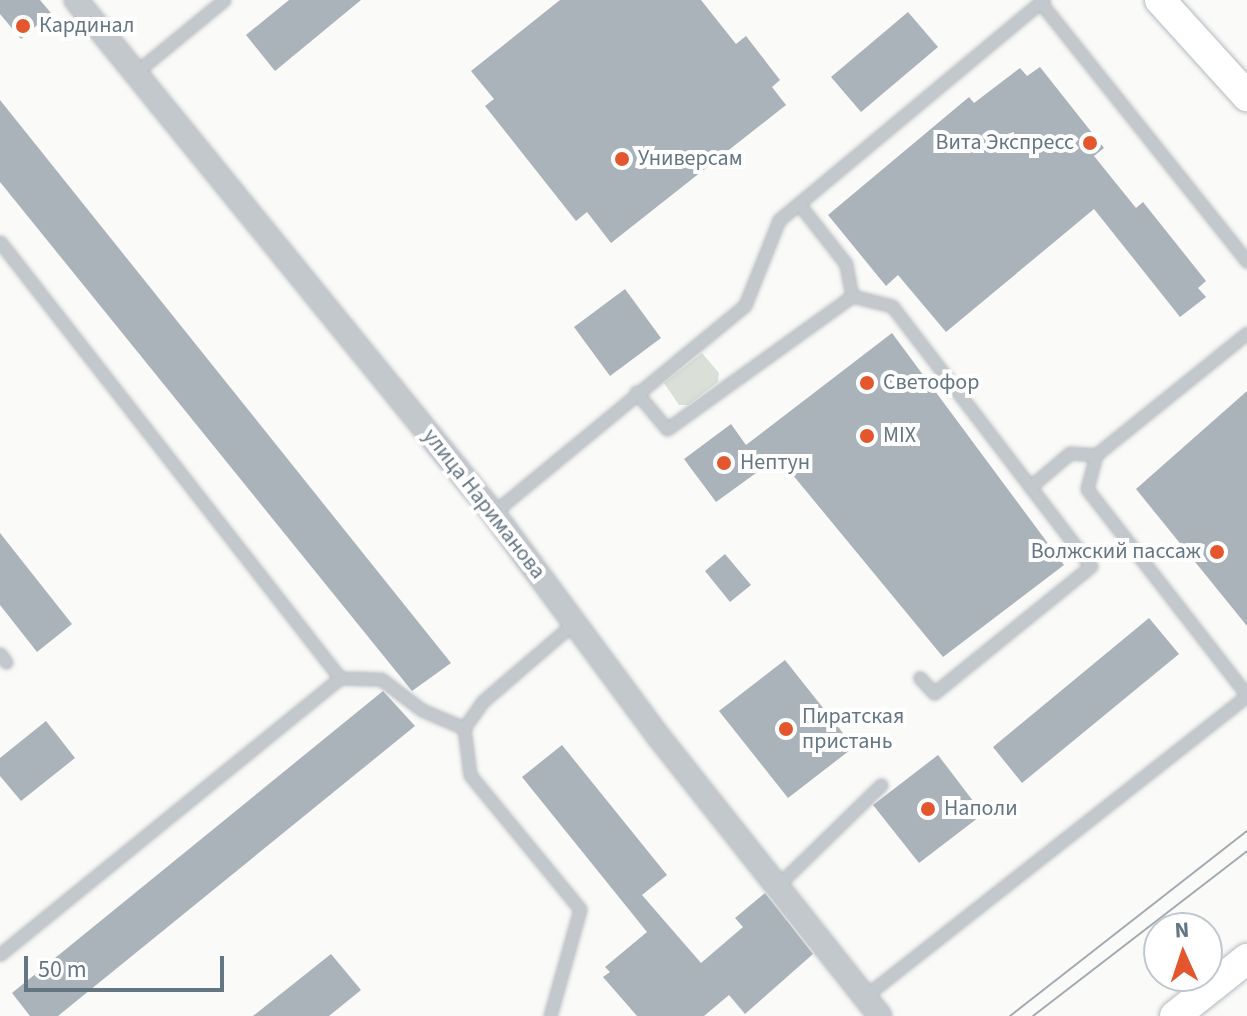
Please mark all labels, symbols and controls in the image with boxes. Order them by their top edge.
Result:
place label: Кардинал [39,13,134,39]
marker: Кардинал [14,17,32,35]
place label: Вита Экспресс [936,130,1074,156]
marker: Вита Экспресс [1081,134,1099,152]
place label: Универсам [638,146,743,172]
marker: Универсам [613,150,631,168]
place label: Светофор [883,370,979,396]
marker: Светофор [858,374,876,392]
street label: улица Нариманова [417,423,551,585]
place label: MIX [883,423,916,449]
marker: MIX [858,427,876,445]
place label: Нептун [740,450,810,476]
marker: Нептун [715,454,733,472]
place label: Волжский пассаж [1031,539,1201,565]
marker: Волжский пассаж [1208,543,1226,561]
place label: Пиратская пристань [802,703,904,754]
marker: Пиратская пристань [777,720,795,738]
place label: Наполи [944,796,1018,822]
marker: Наполи [919,800,937,818]
north arrow [1143,912,1223,992]
text: N [1174,914,1190,946]
scale bar [28,940,228,990]
text: 50 m [38,952,87,987]

